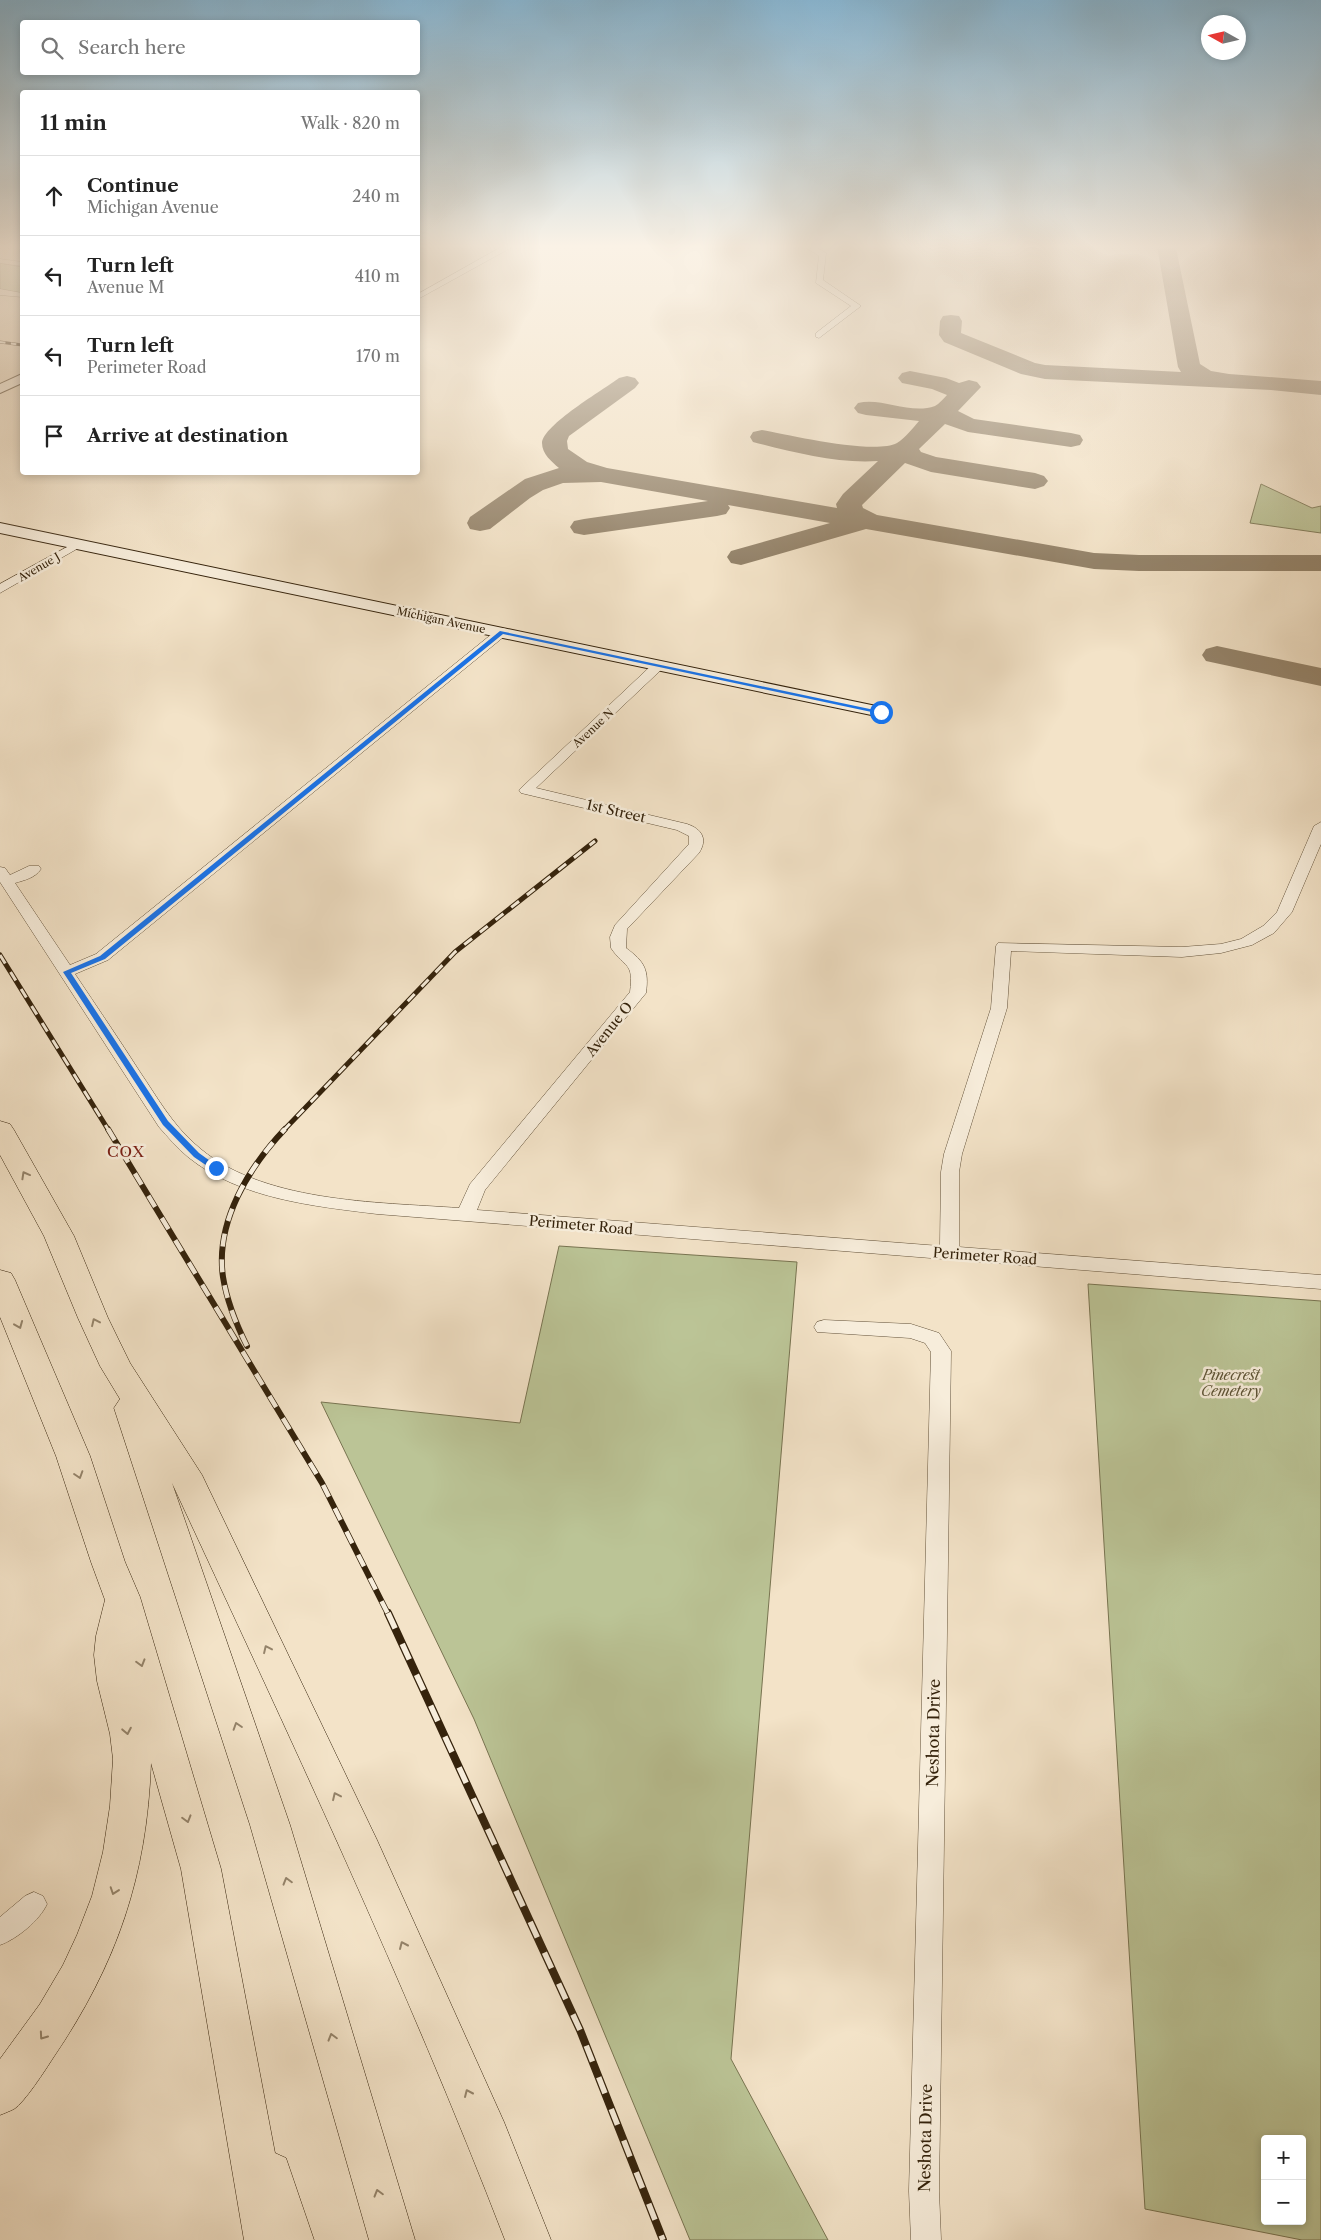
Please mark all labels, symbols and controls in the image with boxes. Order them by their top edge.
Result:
north arrow [1201,15,1246,60]
search box [20,20,420,75]
icon: search [38,34,66,62]
text: Search here [78,36,186,59]
text: 11 min [40,110,107,135]
text: Walk · 820 m [301,113,400,133]
text: Continue [87,174,179,197]
icon: ahead [40,182,68,210]
text: 240 m [352,186,400,206]
text: Michigan Avenue [87,197,219,217]
text: Turn left [87,254,174,277]
icon: left [40,262,68,290]
text: 410 m [355,266,400,286]
text: Avenue M [87,277,164,297]
text: Turn left [87,334,174,357]
icon: left [40,342,68,370]
text: 170 m [356,346,400,366]
text: Perimeter Road [87,357,206,377]
icon: arrive [40,422,68,450]
text: Arrive at destination [87,424,288,447]
street label: Avenue J [15,549,62,585]
street label: Michigan Avenue [395,604,487,636]
route start [870,701,893,724]
street label: Avenue N [569,705,616,751]
street label: 1st Street [585,795,647,827]
street label: Avenue O [581,998,636,1061]
district label: COX [107,1142,145,1161]
route end [205,1157,228,1180]
one-way arrow [21,1172,31,1181]
street label: Perimeter Road [528,1211,634,1239]
street label: Perimeter Road [932,1243,1038,1269]
one-way arrow [91,1318,101,1327]
one-way arrow [12,1320,23,1329]
park label: Pinecrest Cemetery [1201,1366,1261,1400]
one-way arrow [74,1471,84,1479]
one-way arrow [263,1645,273,1654]
one-way arrow [136,1658,146,1666]
street label: Neshota Drive [922,1679,944,1787]
one-way arrow [233,1723,243,1731]
one-way arrow [121,1726,132,1735]
one-way arrow [332,1792,342,1801]
one-way arrow [181,1814,191,1822]
one-way arrow [282,1878,292,1886]
one-way arrow [110,1886,120,1895]
one-way arrow [398,1941,409,1950]
one-way arrow [40,2030,49,2040]
one-way arrow [328,2034,338,2042]
street label: Neshota Drive [914,2084,936,2192]
one-way arrow [464,2089,475,2098]
map controls [1261,2135,1306,2225]
button: + [1261,2135,1306,2180]
button: − [1261,2180,1306,2225]
one-way arrow [373,2190,383,2198]

